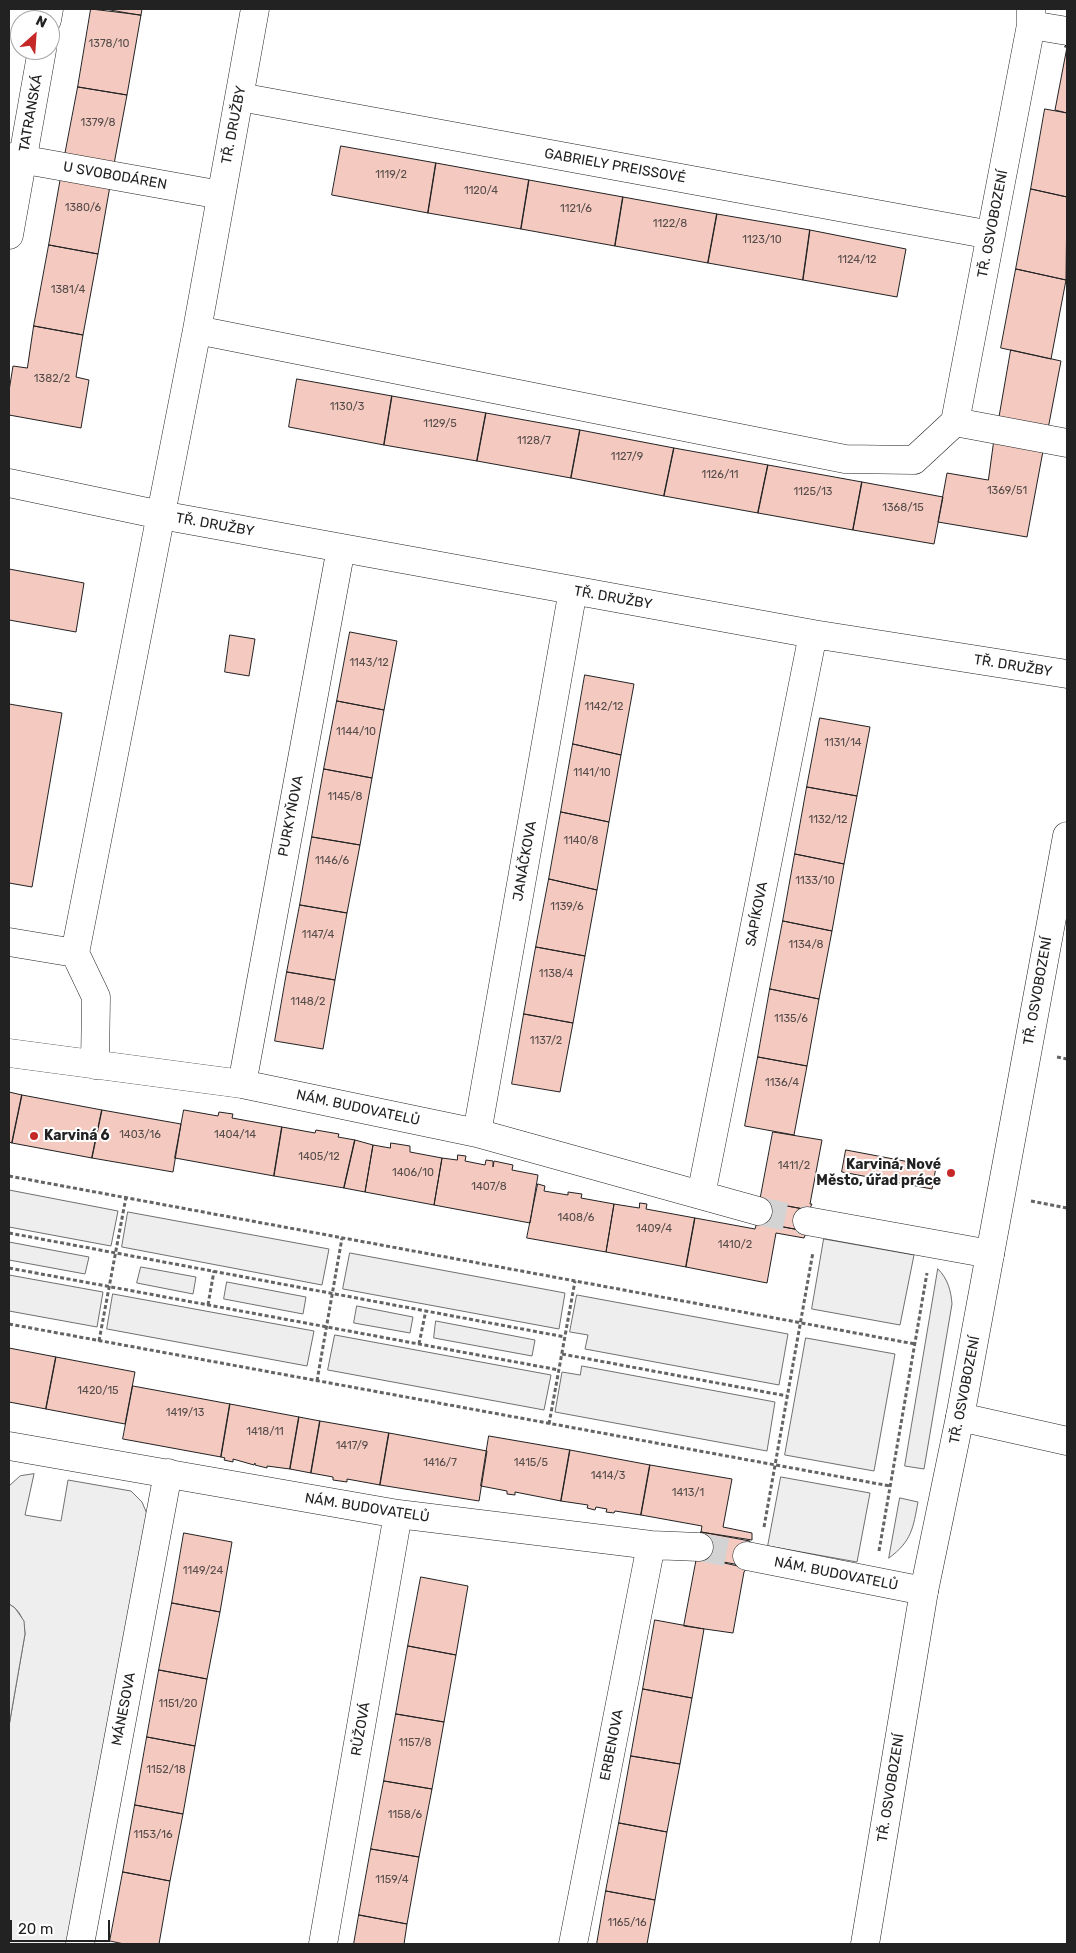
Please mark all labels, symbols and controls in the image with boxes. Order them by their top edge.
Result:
north arrow [10,10,60,60]
text: N [33,12,50,32]
house number: 1378/10 [89,37,129,51]
street label: TATRANSKÁ [16,73,46,153]
street label: TŘ. DRUŽBY [218,84,250,166]
house number: 1379/8 [81,116,115,130]
street label: GABRIELY PREISSOVÉ [543,145,687,187]
street label: U SVOBODÁREN [62,159,168,193]
house number: 1119/2 [375,168,407,182]
street label: TŘ. OSVOBOZENÍ [974,169,1012,279]
house number: 1120/4 [464,184,498,198]
house number: 1380/6 [65,201,101,215]
house number: 1121/6 [560,202,592,216]
house number: 1122/8 [653,217,687,231]
house number: 1123/10 [742,233,782,247]
house number: 1124/12 [838,253,876,267]
house number: 1381/4 [51,283,85,297]
house number: 1382/2 [34,372,70,386]
house number: 1130/3 [330,400,364,414]
house number: 1129/5 [423,417,457,431]
house number: 1128/7 [517,434,551,448]
house number: 1127/9 [611,450,643,464]
house number: 1126/11 [701,468,739,482]
house number: 1369/51 [987,484,1027,498]
house number: 1125/13 [794,485,832,499]
house number: 1368/15 [882,501,924,515]
street label: TŘ. DRUŽBY [174,510,256,540]
street label: TŘ. DRUŽBY [572,583,654,613]
street label: TŘ. DRUŽBY [972,651,1054,681]
house number: 1143/12 [349,656,389,670]
house number: 1142/12 [584,700,624,714]
house number: 1144/10 [336,725,376,739]
house number: 1131/14 [824,736,862,750]
house number: 1141/10 [573,766,611,780]
street label: PURKYŇOVA [275,774,307,858]
house number: 1145/8 [328,790,362,804]
house number: 1132/12 [809,813,847,827]
street label: JANÁČKOVA [510,820,540,902]
house number: 1140/8 [563,834,599,848]
house number: 1146/6 [315,854,349,868]
house number: 1133/10 [795,874,835,888]
street label: SAPÍKOVA [742,880,772,948]
house number: 1139/6 [550,900,584,914]
house number: 1147/4 [302,928,334,942]
street label: TŘ. OSVOBOZENÍ [1020,936,1056,1046]
house number: 1134/8 [789,938,823,952]
house number: 1138/4 [539,967,573,981]
house number: 1148/2 [291,995,325,1009]
house number: 1135/6 [774,1012,808,1026]
house number: 1137/2 [530,1034,562,1048]
house number: 1136/4 [765,1076,799,1090]
street label: NÁM. BUDOVATELŮ [295,1087,421,1129]
place label: Karviná 6 [44,1128,109,1144]
house number: 1403/16 [119,1128,161,1142]
house number: 1404/14 [214,1128,256,1142]
marker: Karviná 6 [28,1130,40,1142]
house number: 1405/12 [298,1150,340,1164]
place label: Karviná, Nové Město, úřad práce [816,1157,941,1190]
house number: 1411/2 [778,1159,810,1173]
house number: 1406/10 [392,1166,434,1180]
marker: Karviná, Nové Město, úřad práce [945,1167,957,1179]
house number: 1407/8 [471,1180,507,1194]
house number: 1408/6 [558,1211,594,1225]
house number: 1409/4 [636,1222,672,1236]
house number: 1410/2 [718,1238,752,1252]
street label: TŘ. OSVOBOZENÍ [946,1335,984,1445]
house number: 1420/15 [77,1384,119,1398]
house number: 1419/13 [166,1406,204,1420]
house number: 1418/11 [246,1425,284,1439]
house number: 1417/9 [336,1439,368,1453]
house number: 1416/7 [423,1456,457,1470]
house number: 1415/5 [514,1456,548,1470]
house number: 1414/3 [591,1469,625,1483]
house number: 1413/1 [672,1486,704,1500]
street label: NÁM. BUDOVATELŮ [303,1490,431,1526]
street label: NÁM. BUDOVATELŮ [773,1554,899,1594]
house number: 1149/24 [183,1564,223,1578]
street label: MÁNESOVA [109,1671,139,1747]
house number: 1151/20 [158,1697,198,1711]
street label: RŮŽOVÁ [348,1701,374,1757]
street label: ERBENOVA [597,1708,627,1782]
street label: TŘ. OSVOBOZENÍ [874,1733,908,1843]
house number: 1157/8 [399,1736,431,1750]
house number: 1152/18 [146,1763,186,1777]
house number: 1158/6 [388,1808,422,1822]
house number: 1153/16 [133,1828,173,1842]
house number: 1159/4 [375,1873,409,1887]
scale bar [12,1910,112,1942]
house number: 1165/16 [607,1916,647,1930]
text: 20 m [18,1920,53,1938]

